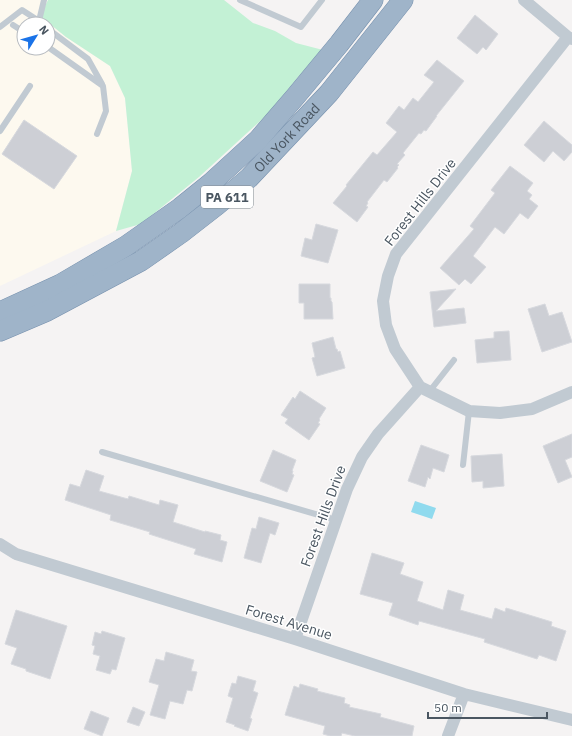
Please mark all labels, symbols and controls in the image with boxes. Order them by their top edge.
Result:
north arrow [16,16,56,56]
text: N [36,23,52,37]
street label: Old York Road [250,99,324,176]
street label: Forest Hills Drive [380,154,460,250]
road number: PA 611 [201,186,253,208]
street label: Forest Hills Drive [296,463,350,569]
street label: Forest Avenue [243,600,335,644]
scale bar [428,694,547,720]
text: 50 m [434,700,462,715]

